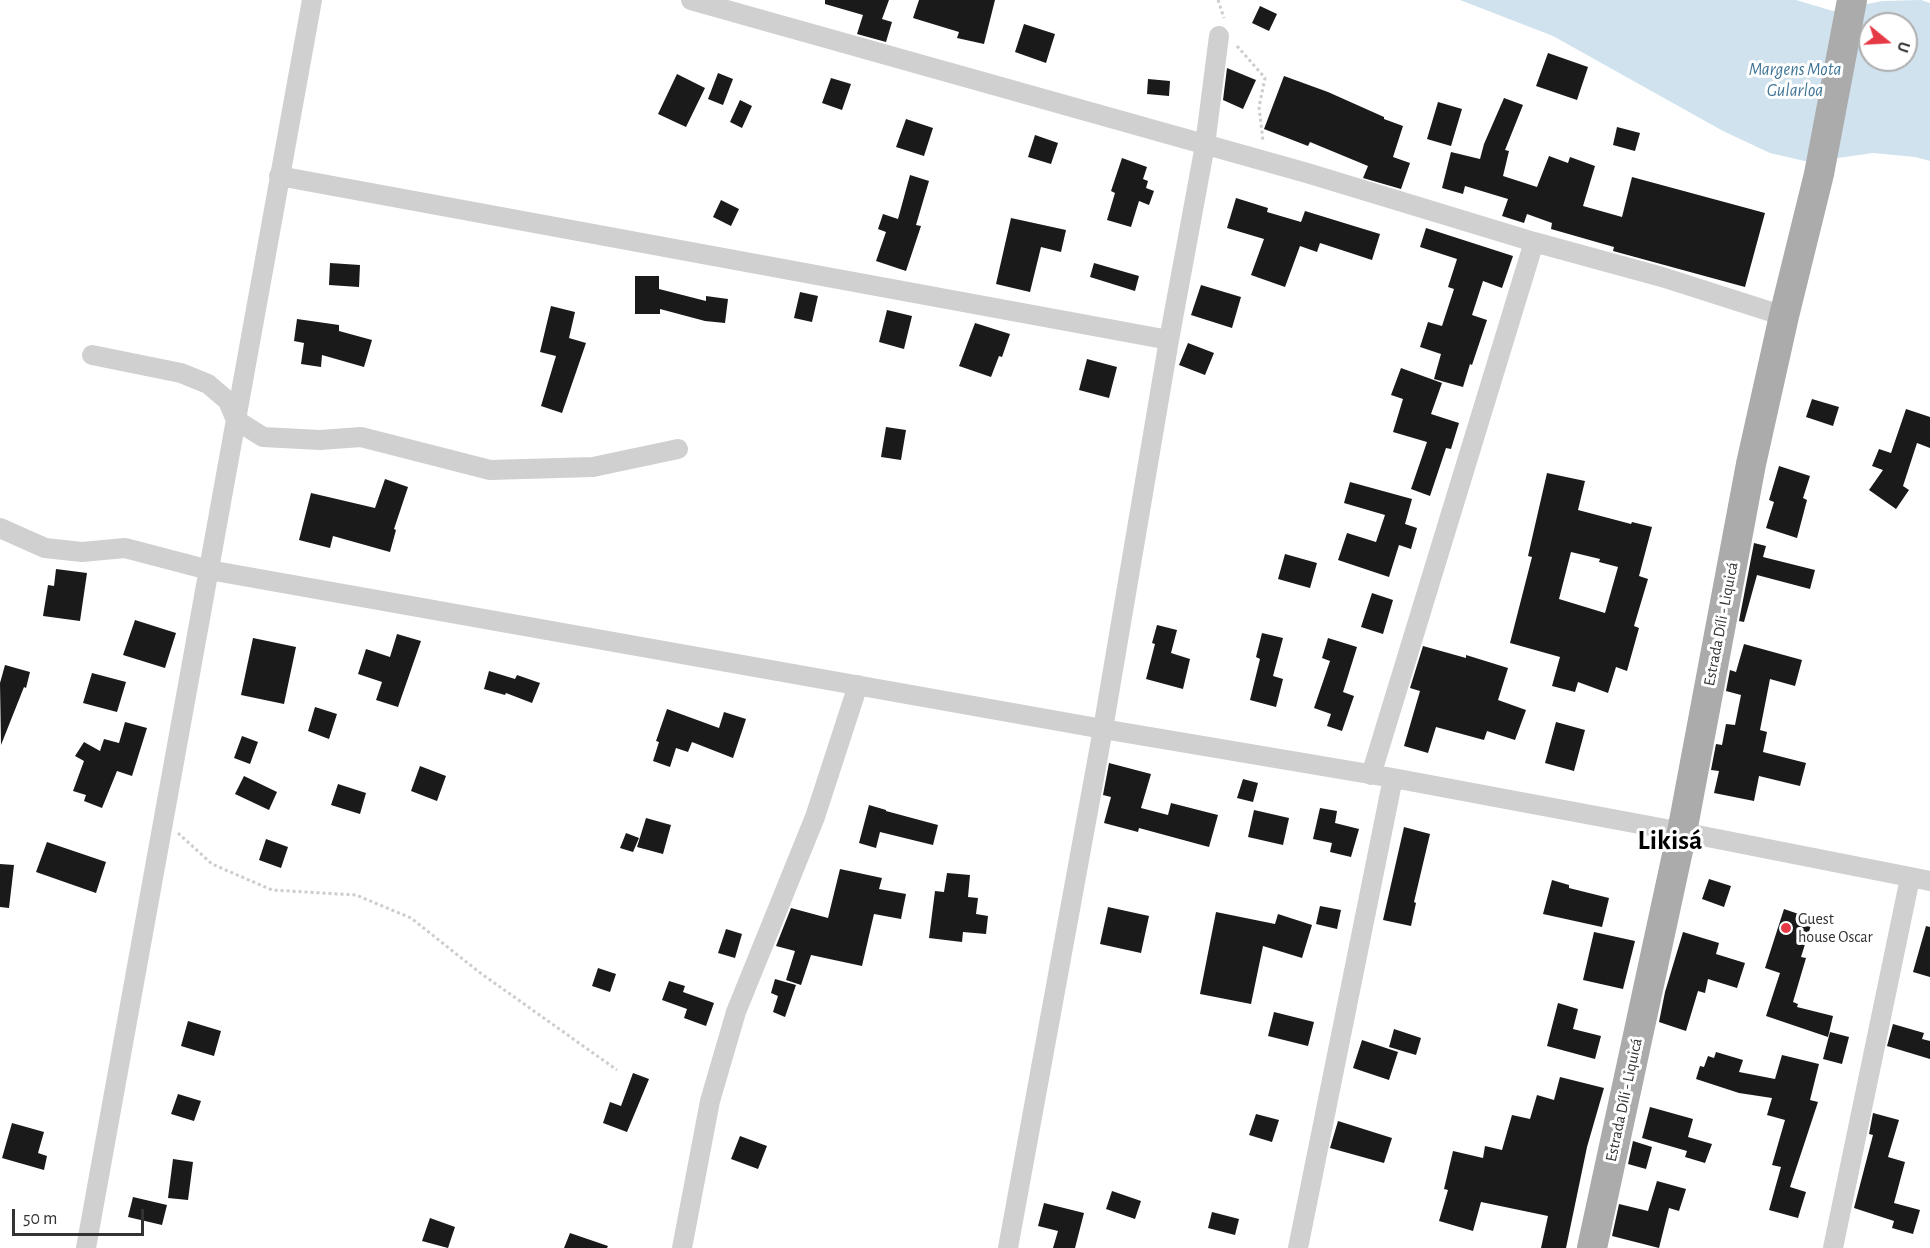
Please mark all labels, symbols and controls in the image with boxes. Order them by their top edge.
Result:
north arrow [1858,12,1918,72]
text: U [1894,40,1912,54]
water label: Margens Mota Gularloa [1749,59,1841,101]
street label: Estrada Díli - Liquicá [1700,560,1742,688]
district label: Likisá [1638,824,1702,858]
place label: Guest house Oscar [1798,909,1873,947]
marker: Guest house Oscar [1779,921,1793,935]
street label: Estrada Díli - Liquicá [1602,1036,1646,1164]
scale bar [15,1197,147,1235]
text: 50 m [23,1210,57,1228]

